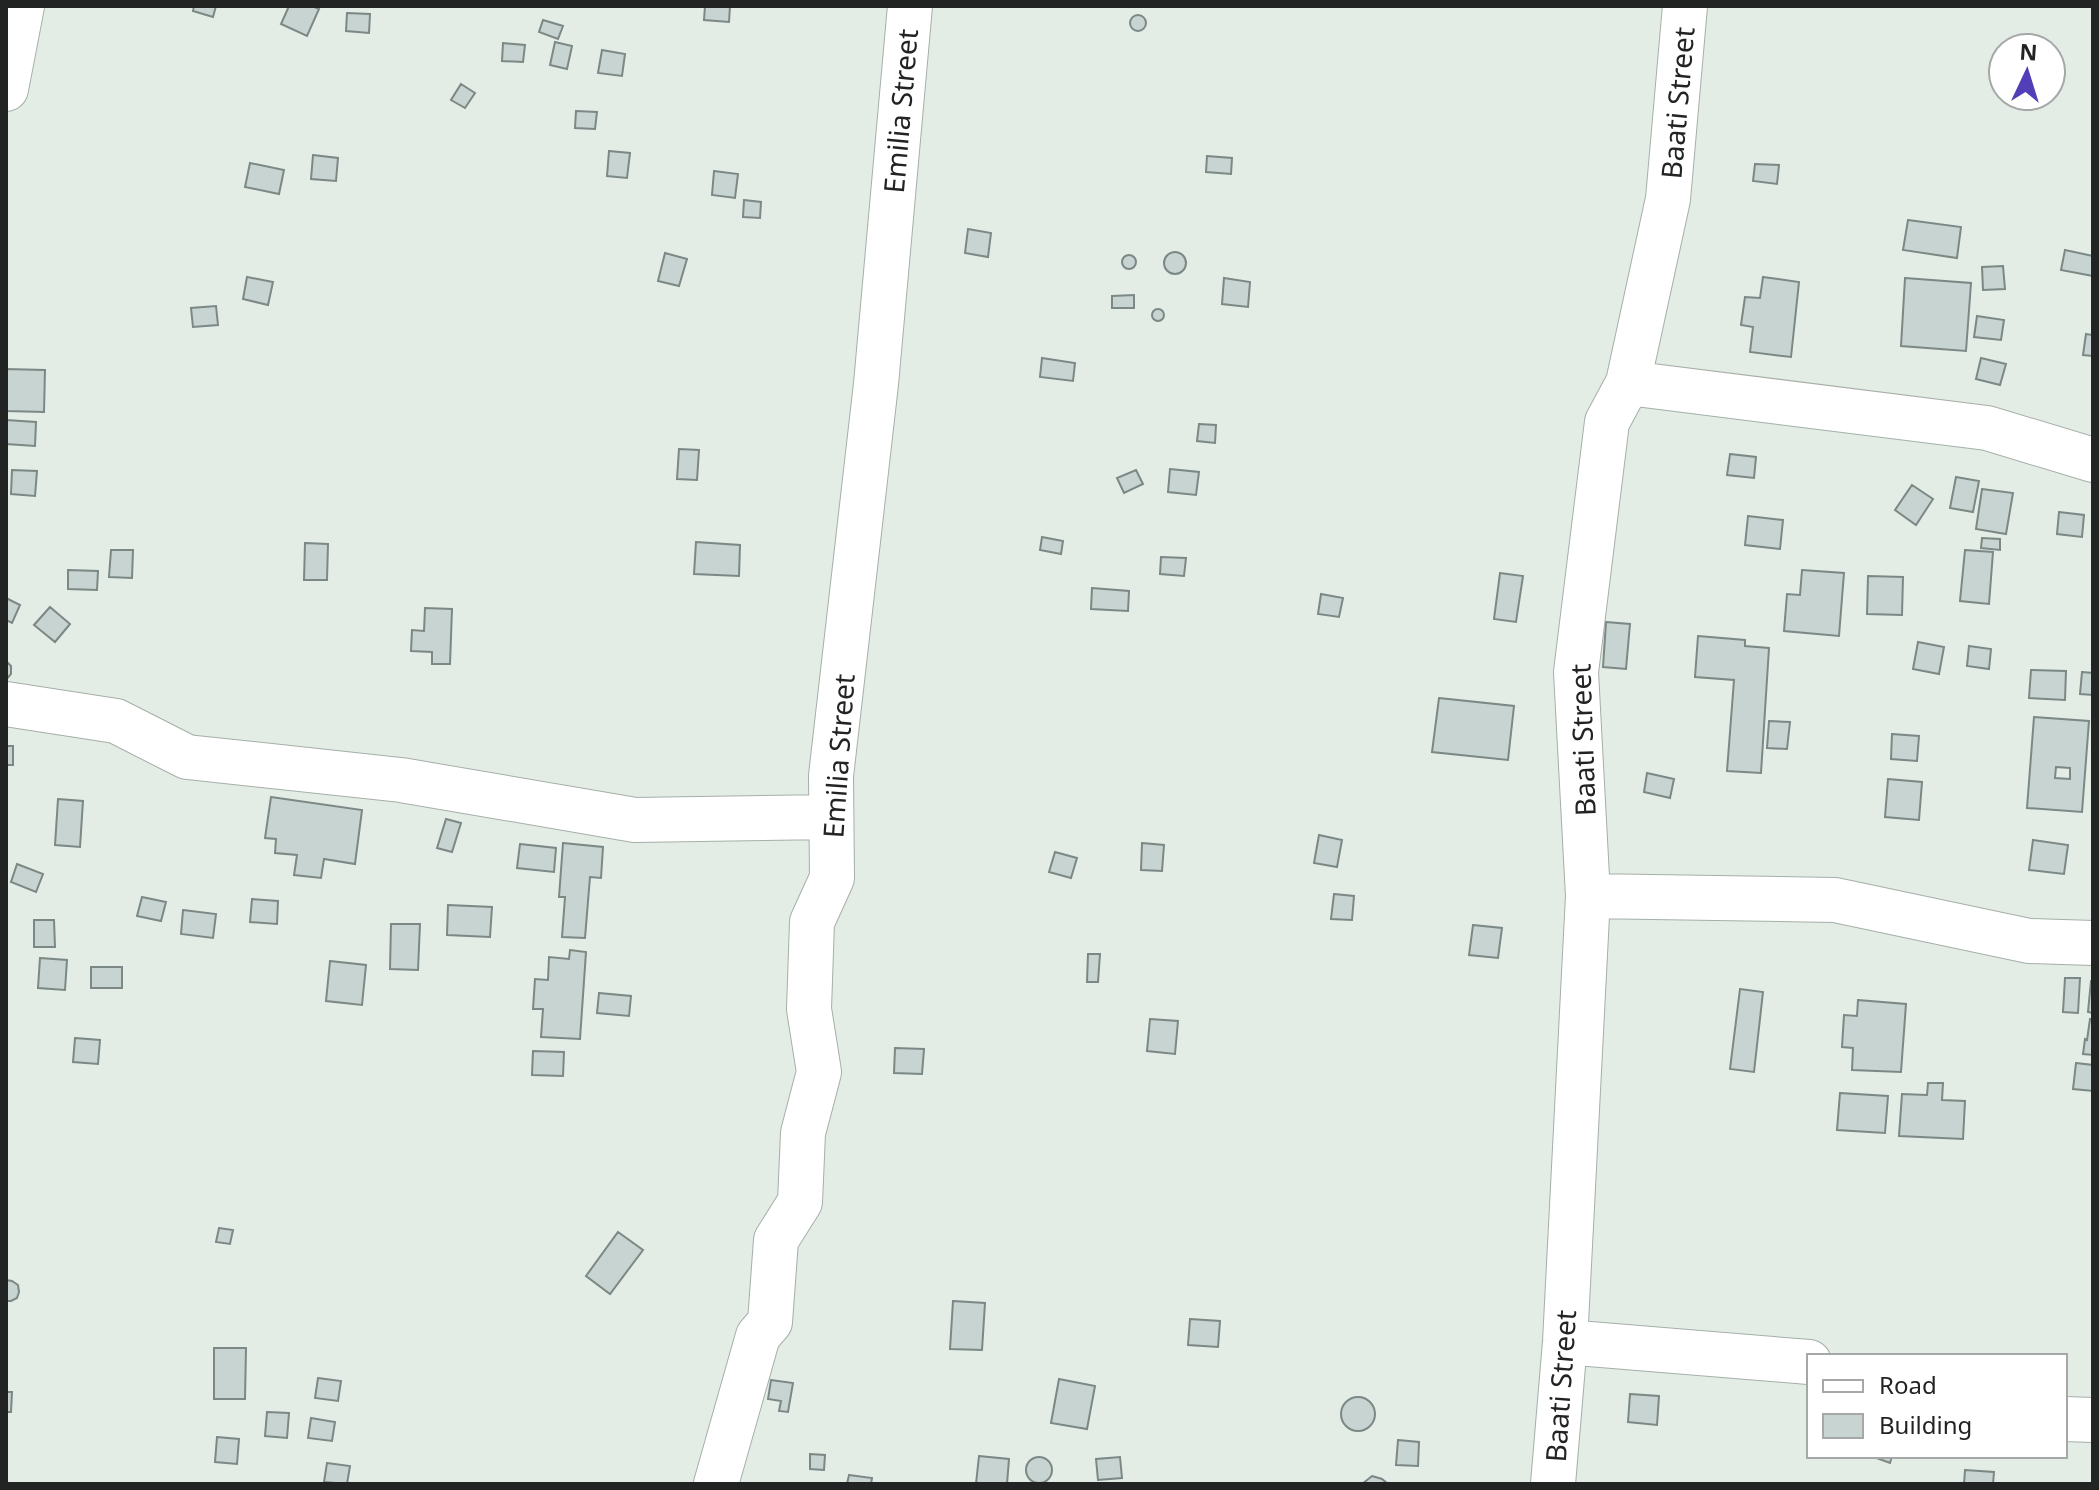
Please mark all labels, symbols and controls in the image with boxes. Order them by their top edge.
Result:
street label: Baati Street [1651,25,1703,181]
street label: Emilia Street [874,27,926,195]
north arrow [1987,32,2067,112]
text: N [2018,35,2038,67]
street label: Baati Street [1560,663,1604,817]
street label: Emilia Street [813,673,863,839]
street label: Baati Street [1536,1309,1584,1463]
legend [1807,1354,2067,1458]
text: Road [1879,1368,1937,1401]
text: Building [1879,1408,1972,1441]

